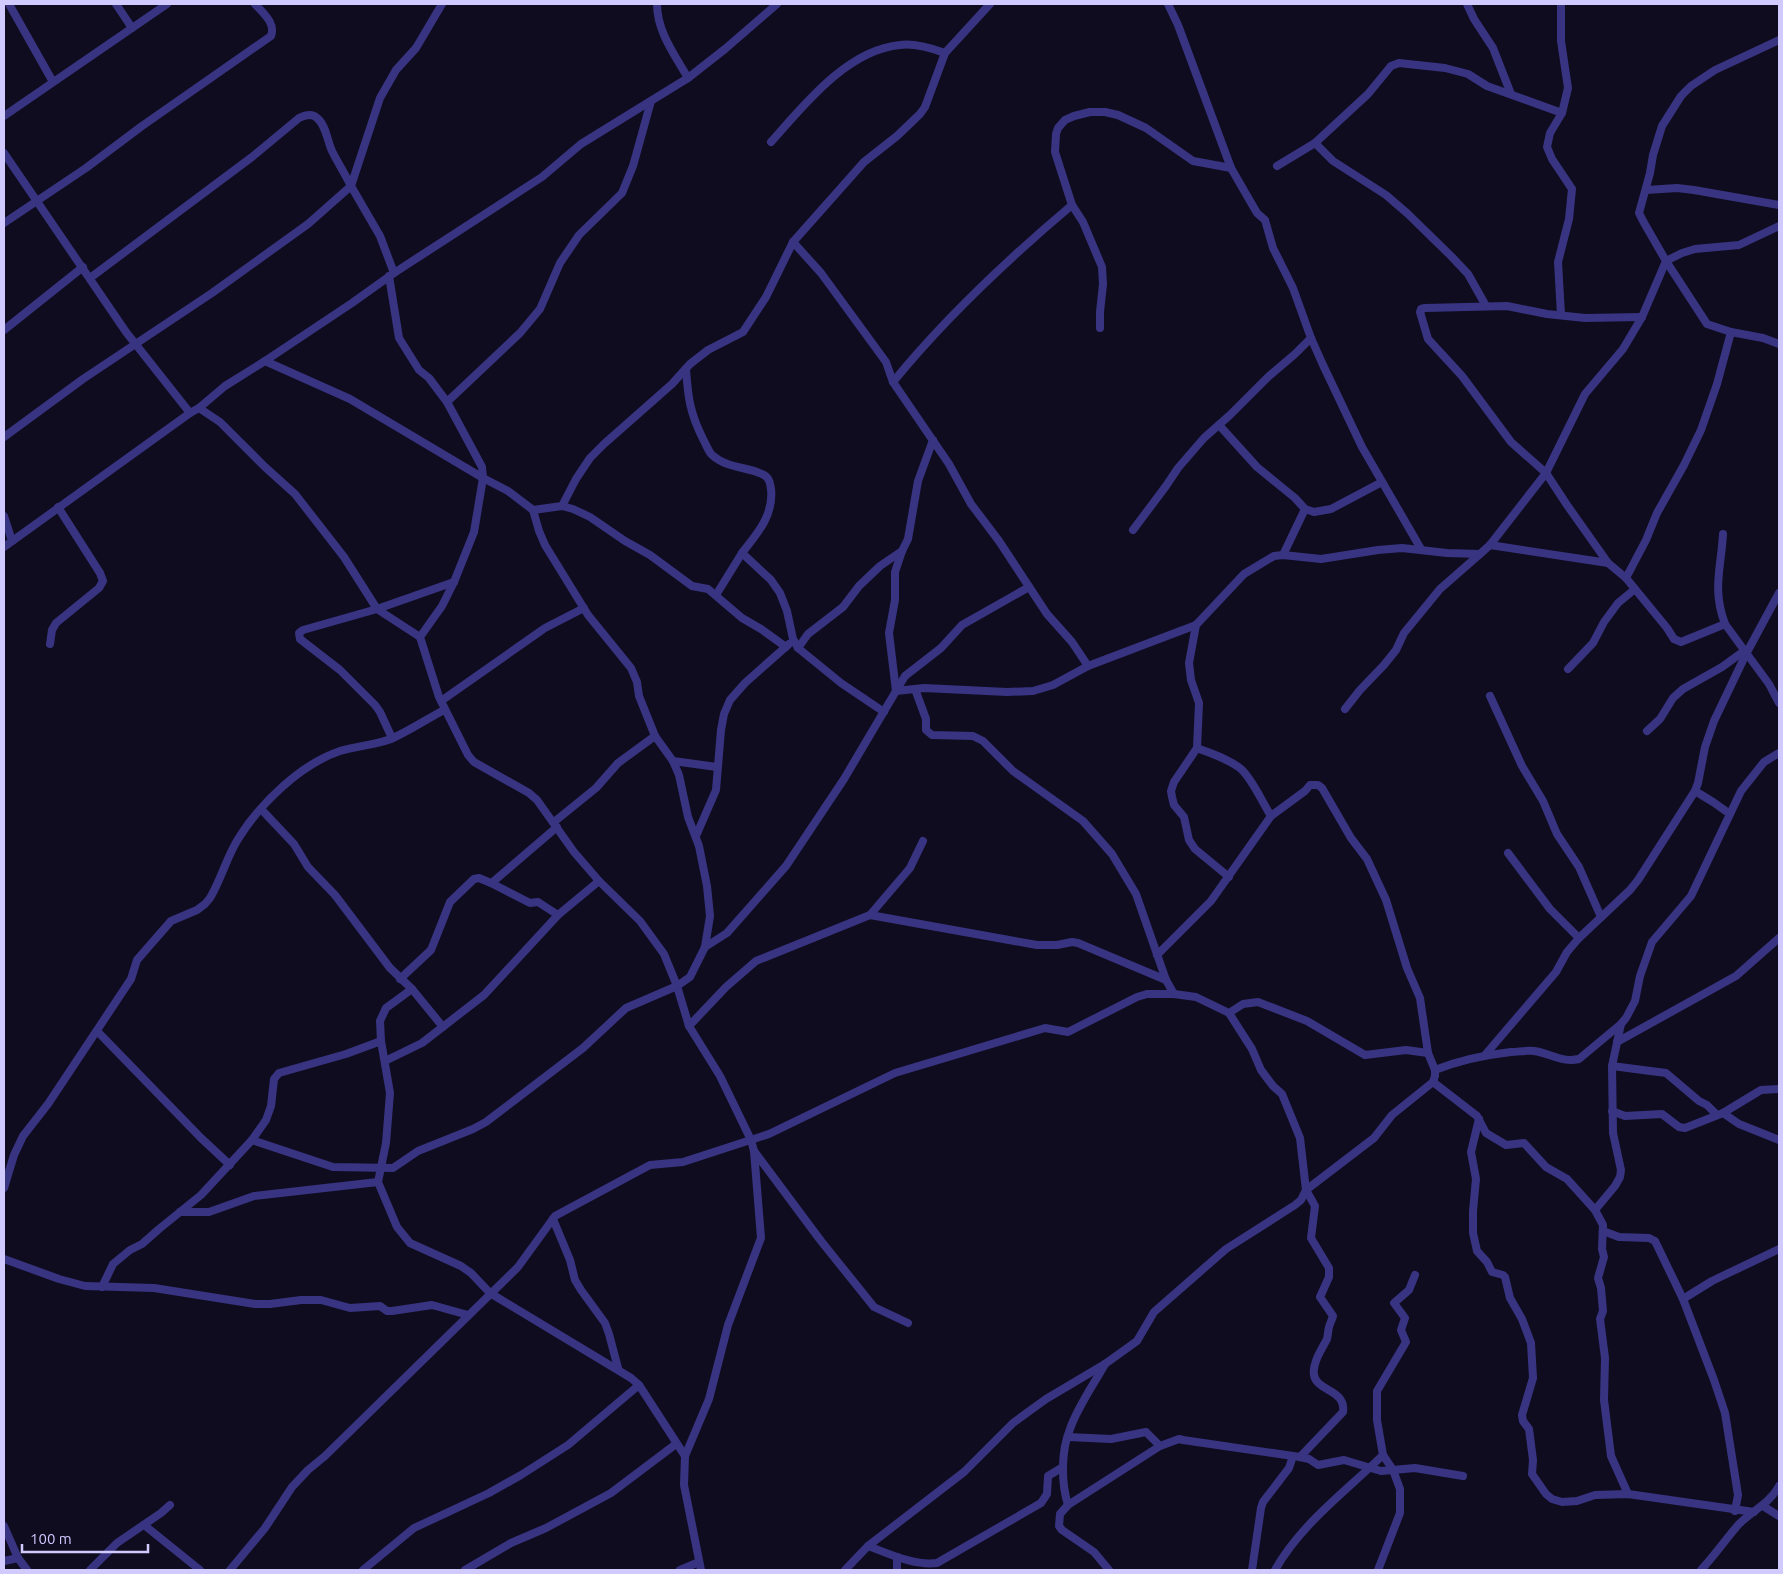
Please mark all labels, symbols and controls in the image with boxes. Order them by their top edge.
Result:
scale bar [22,1522,149,1554]
text: 100 m [30,1530,72,1547]

